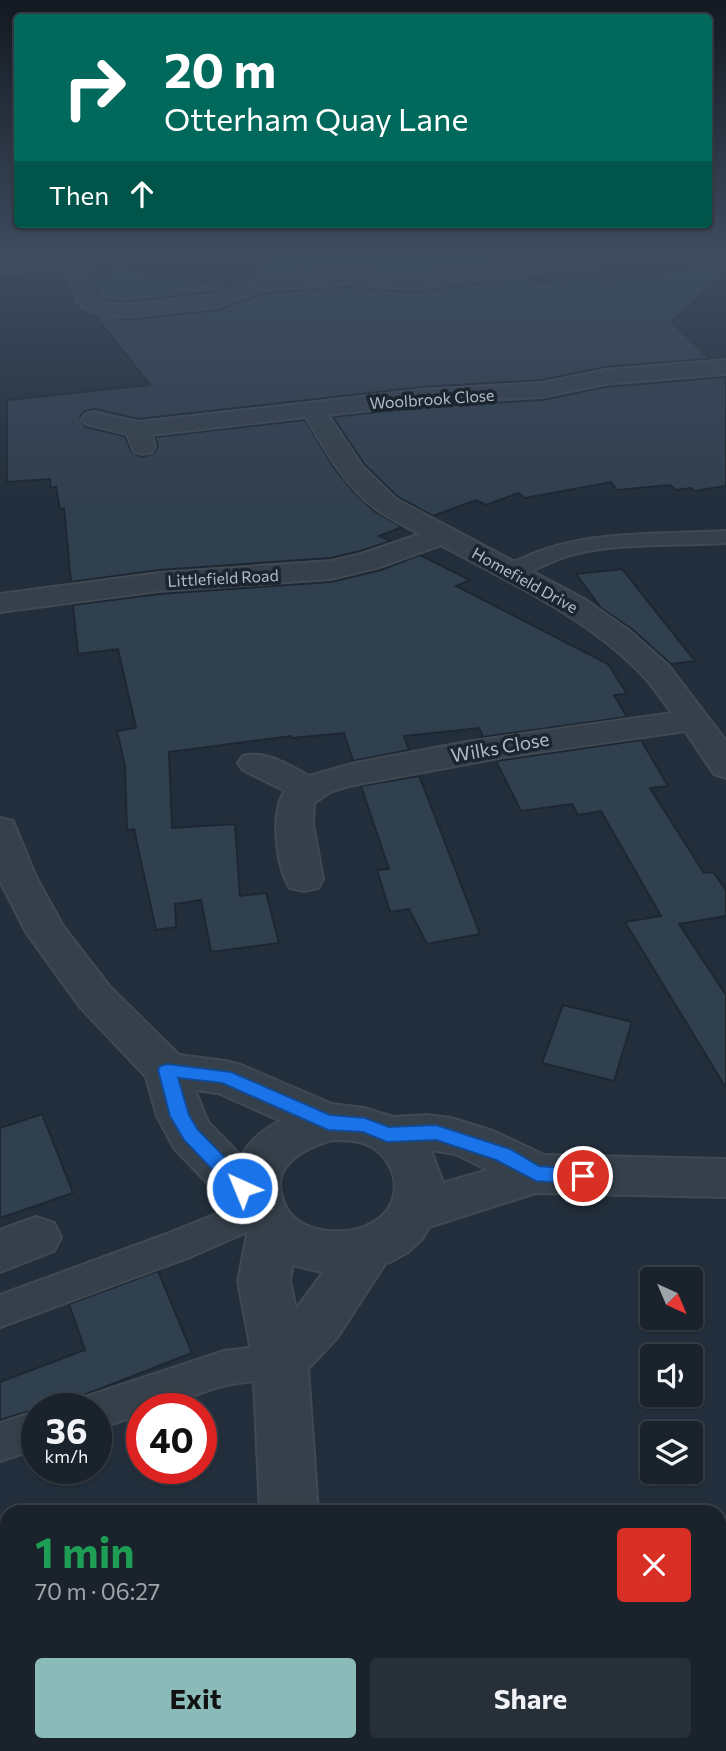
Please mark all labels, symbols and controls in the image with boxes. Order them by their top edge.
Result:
text: 20 m [164,38,276,98]
icon: right [49,42,140,133]
text: Otterham Quay Lane [164,98,468,138]
icon: ahead [123,175,161,213]
text: Then [49,179,109,210]
street label: Woolbrook Close [369,385,495,412]
street label: Homefield Drive [469,543,581,616]
street label: Littlefield Road [167,565,279,590]
street label: Wilks Close [449,727,551,766]
pin [553,1146,613,1206]
position arrow [205,1151,279,1225]
icon: arrive [564,1157,602,1195]
north arrow [640,1267,704,1330]
map controls [640,1267,703,1484]
button: sound [640,1344,703,1407]
speed limit sign: 40 [126,1393,217,1484]
text: 36 [46,1408,87,1451]
button: layers [640,1421,703,1484]
text: km/h [45,1445,88,1467]
text: 1 min [35,1525,135,1577]
button: close [617,1528,691,1602]
text: 70 m · 06:27 [35,1577,160,1605]
button: Exit [35,1658,356,1738]
button: Share [370,1658,691,1738]

